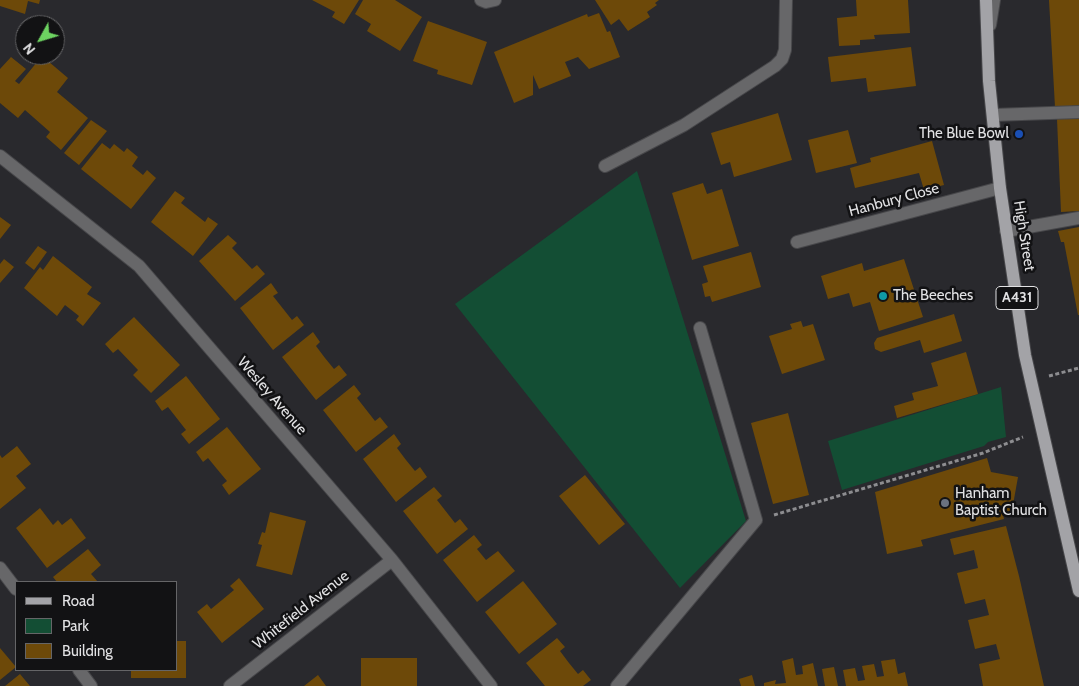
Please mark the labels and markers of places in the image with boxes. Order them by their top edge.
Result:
place label: The Blue Bowl [919,125,1009,143]
marker: The Blue Bowl [1013,128,1025,140]
place label: The Beeches [893,287,973,305]
marker: The Beeches [877,290,889,302]
place label: Hanham Baptist Church [955,485,1047,520]
marker: Hanham Baptist Church [939,497,951,509]

